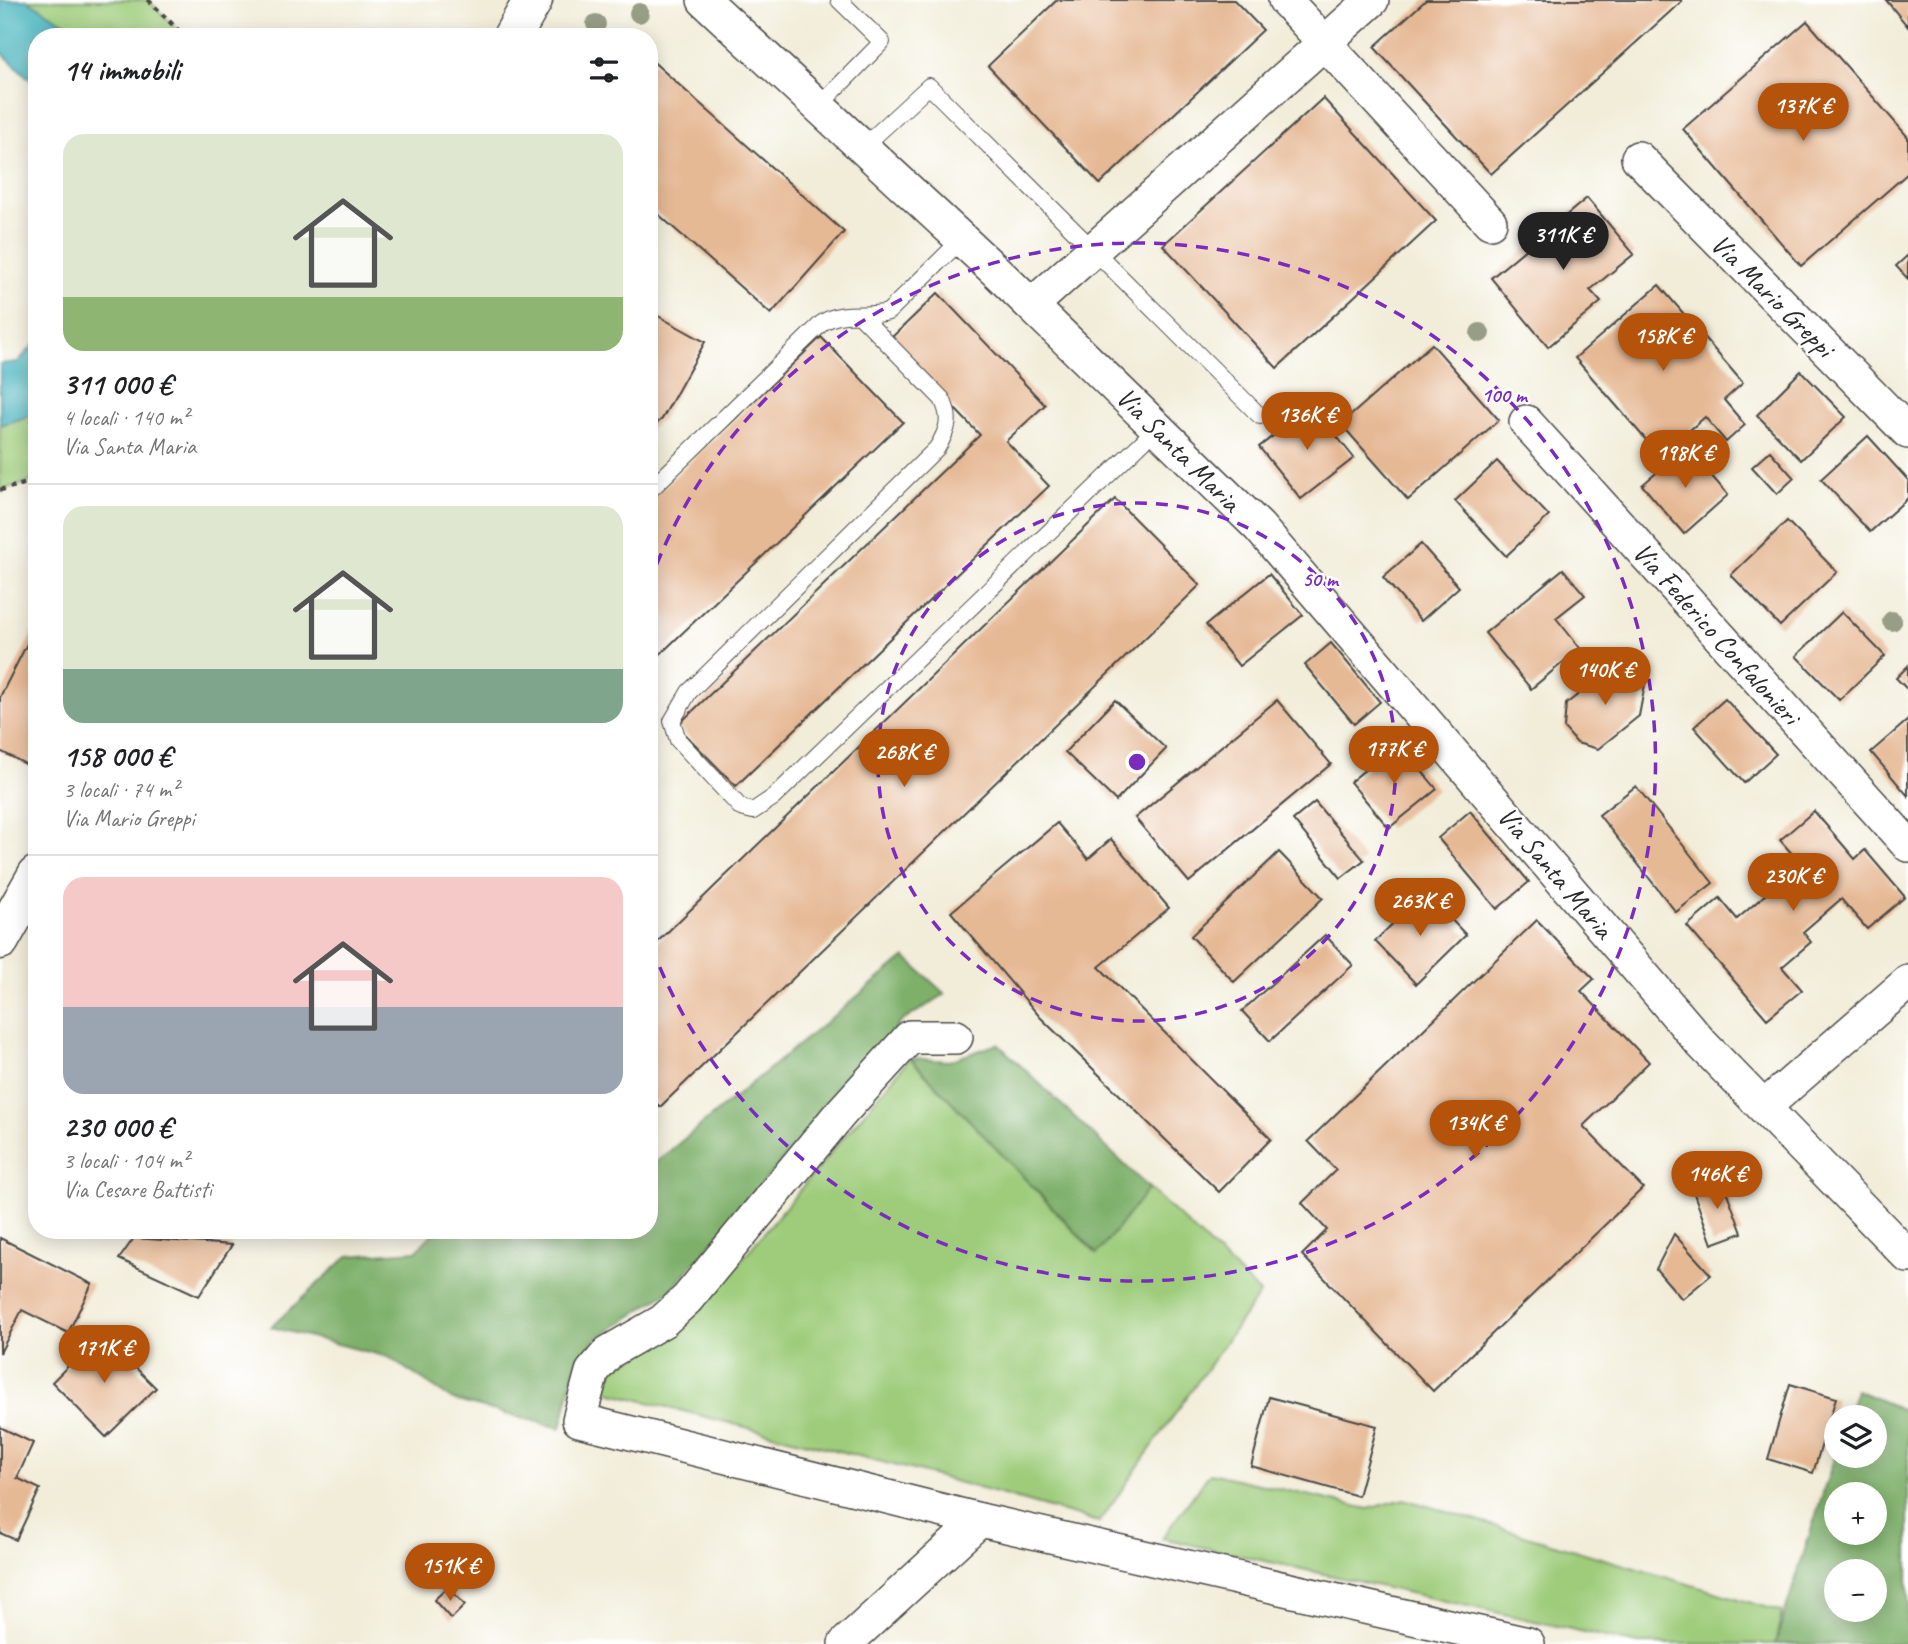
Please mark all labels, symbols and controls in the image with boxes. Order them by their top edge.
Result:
text: 14 immobili [63,51,180,89]
icon: filters [585,51,623,89]
pin: 137K € [1746,83,1860,143]
text: 137K € [1774,91,1832,120]
icon: home [280,180,406,306]
pin: 311K € [1506,212,1620,272]
text: 311K € [1534,220,1592,249]
street label: Via Mario Greppi [1704,226,1844,367]
pin: 158K € [1606,314,1720,373]
text: 158K € [1634,321,1692,350]
text: 311 000 € [63,365,172,403]
street label: Via Santa Maria [1109,380,1249,520]
text: 100 m [1481,382,1529,408]
pin: 136K € [1250,392,1364,452]
text: 136K € [1277,400,1337,429]
text: 4 locali · 140 m² [63,403,189,432]
pin: 198K € [1628,430,1742,490]
text: Via Santa Maria [63,432,196,461]
text: 198K € [1656,438,1714,467]
street label: Via Federico Confalonieri [1625,535,1810,735]
icon: home [280,552,406,678]
text: 50 m [1302,566,1340,592]
pin: 140K € [1548,648,1662,707]
text: 140K € [1576,655,1634,684]
pin: 177K € [1337,726,1451,786]
pin: 268K € [847,730,961,789]
text: 177K € [1365,734,1423,763]
text: 158 000 € [63,737,172,775]
text: 268K € [874,737,934,766]
centre of rings [1125,750,1149,774]
text: 3 locali · 74 m² [63,775,178,804]
street label: Via Santa Maria [1490,799,1622,947]
text: Via Mario Greppi [63,804,195,833]
pin: 230K € [1736,853,1850,913]
text: 230K € [1764,861,1822,890]
pin: 263K € [1363,878,1477,938]
text: 263K € [1390,886,1450,915]
icon: home [280,923,406,1049]
pin: 134K € [1418,1100,1532,1160]
text: 230 000 € [63,1108,172,1146]
text: 134K € [1446,1108,1504,1137]
text: 3 locali · 104 m² [63,1146,189,1175]
pin: 146K € [1660,1152,1774,1211]
text: 146K € [1687,1159,1747,1188]
text: Via Cesare Battisti [63,1175,212,1204]
pin: 171K € [47,1326,161,1385]
text: 171K € [75,1333,133,1362]
map controls [1824,1405,1887,1622]
button: layers [1824,1405,1887,1468]
button: + [1824,1482,1887,1545]
pin: 151K € [393,1544,507,1603]
text: 151K € [421,1551,479,1580]
button: − [1824,1559,1887,1622]

